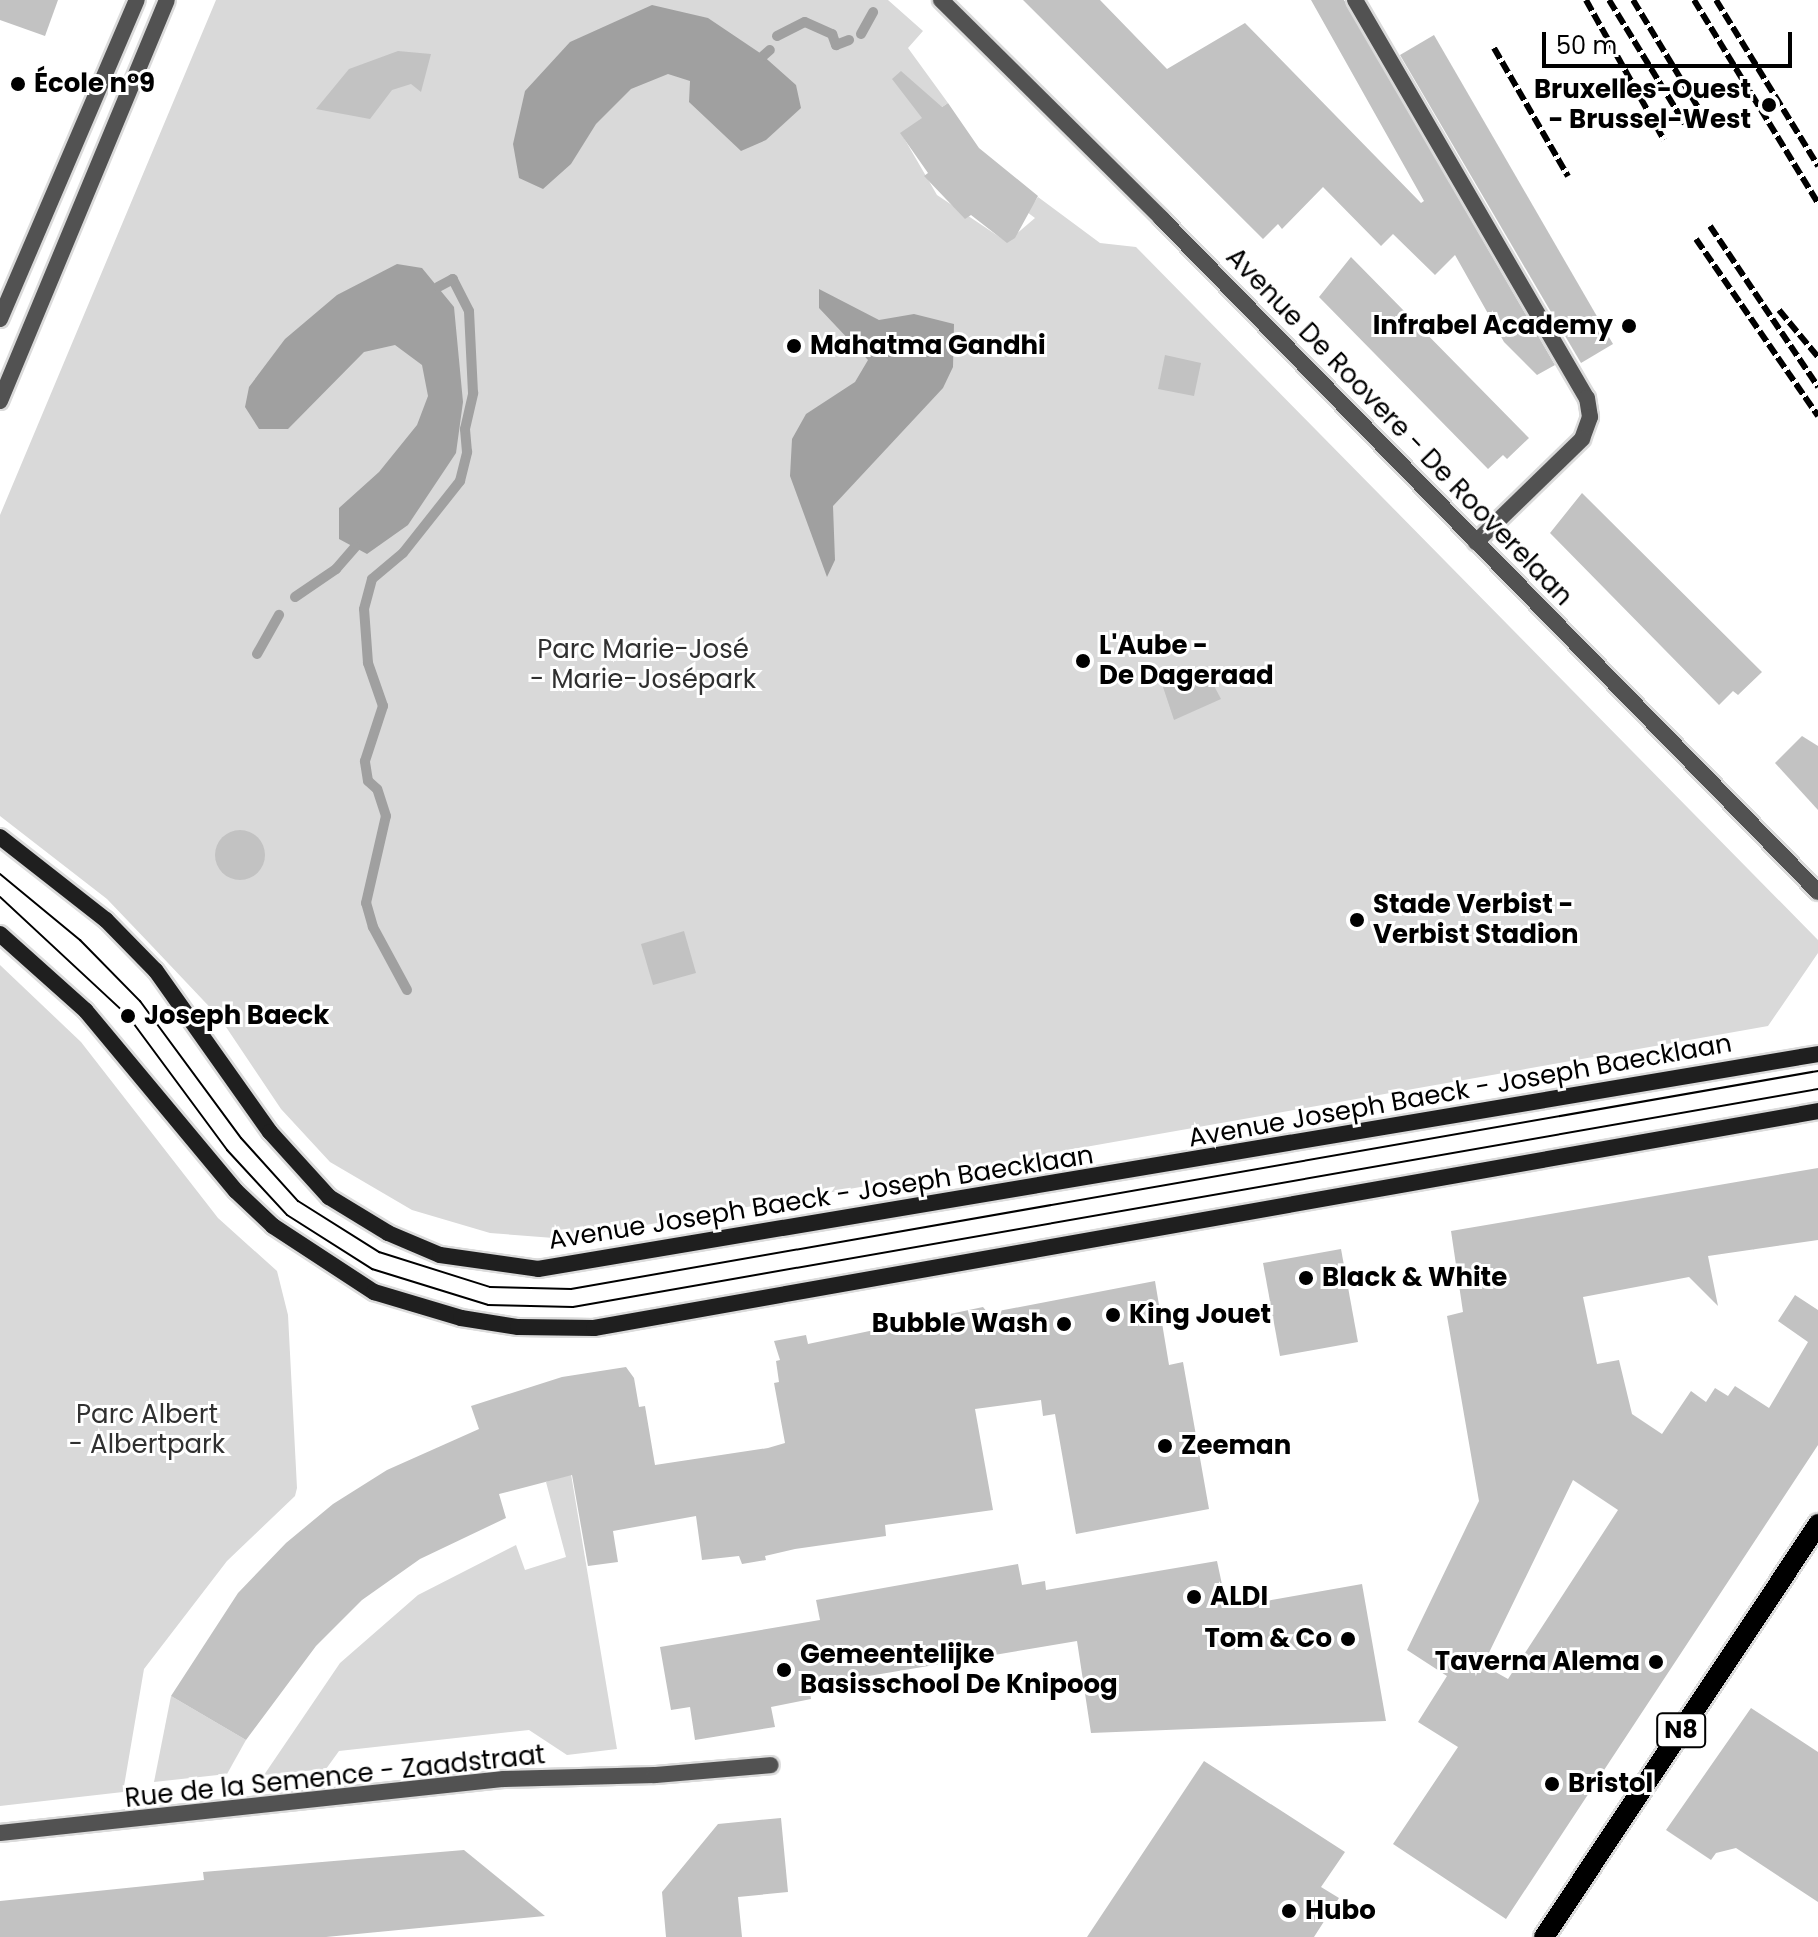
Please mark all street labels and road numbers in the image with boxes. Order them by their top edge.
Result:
street label: Avenue De Roovere - De Rooverelaan [1219,242,1579,612]
street label: Avenue Joseph Baeck - Joseph Baecklaan [1186,1028,1734,1154]
street label: Avenue Joseph Baeck - Joseph Baecklaan [546,1139,1096,1257]
road number: N8 [1655,1710,1707,1750]
street label: Rue de la Semence - Zaadstraat [123,1739,547,1815]

